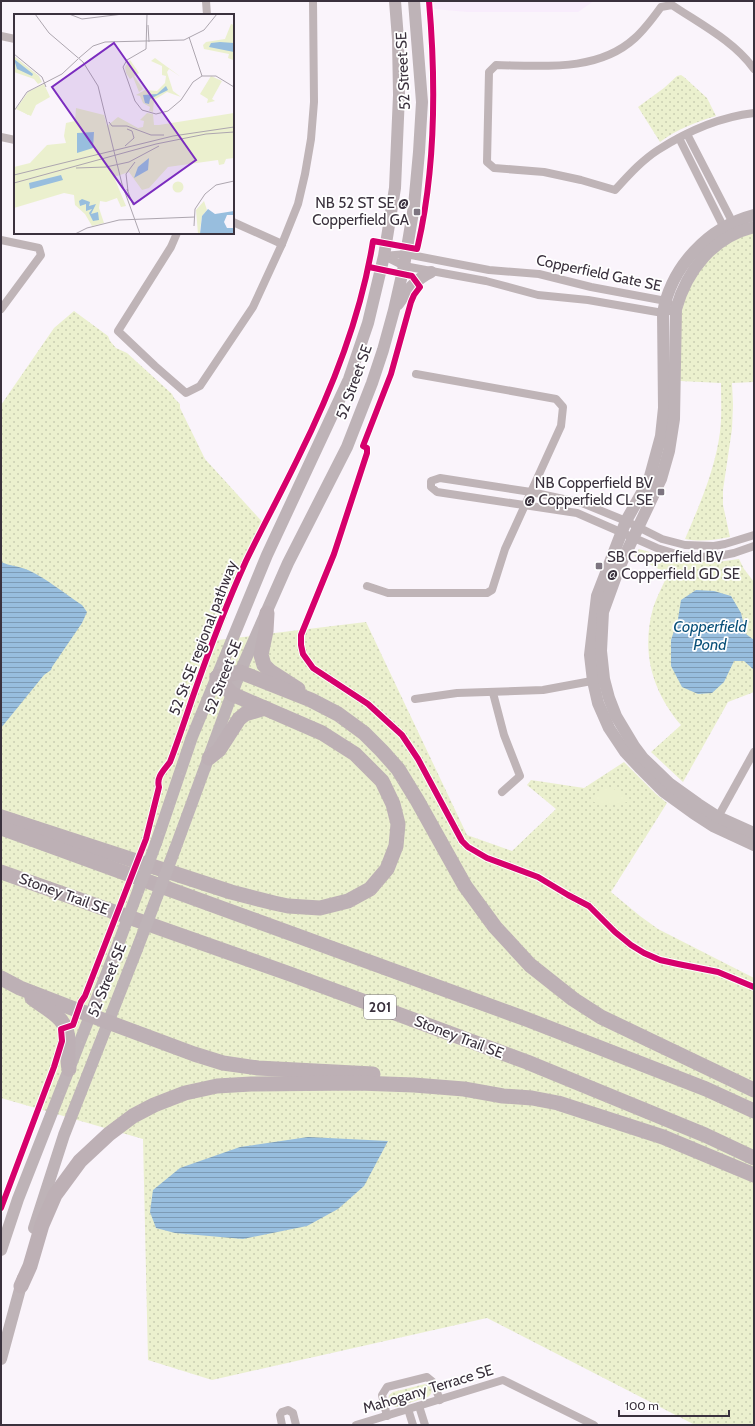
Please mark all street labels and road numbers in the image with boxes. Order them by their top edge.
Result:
street label: 52 Street SE [392,31,414,111]
street label: Copperfield Gate SE [535,251,663,295]
street label: 52 Street SE [332,342,376,422]
street label: 52 St SE regional pathway [165,558,241,718]
street label: 52 Street SE [201,637,245,717]
street label: Stoney Trail SE [17,869,111,919]
street label: 52 Street SE [84,940,130,1020]
road number: 201 [364,995,396,1019]
street label: Stoney Trail SE [412,1012,506,1062]
street label: Mahogany Terrace SE [361,1361,495,1417]

